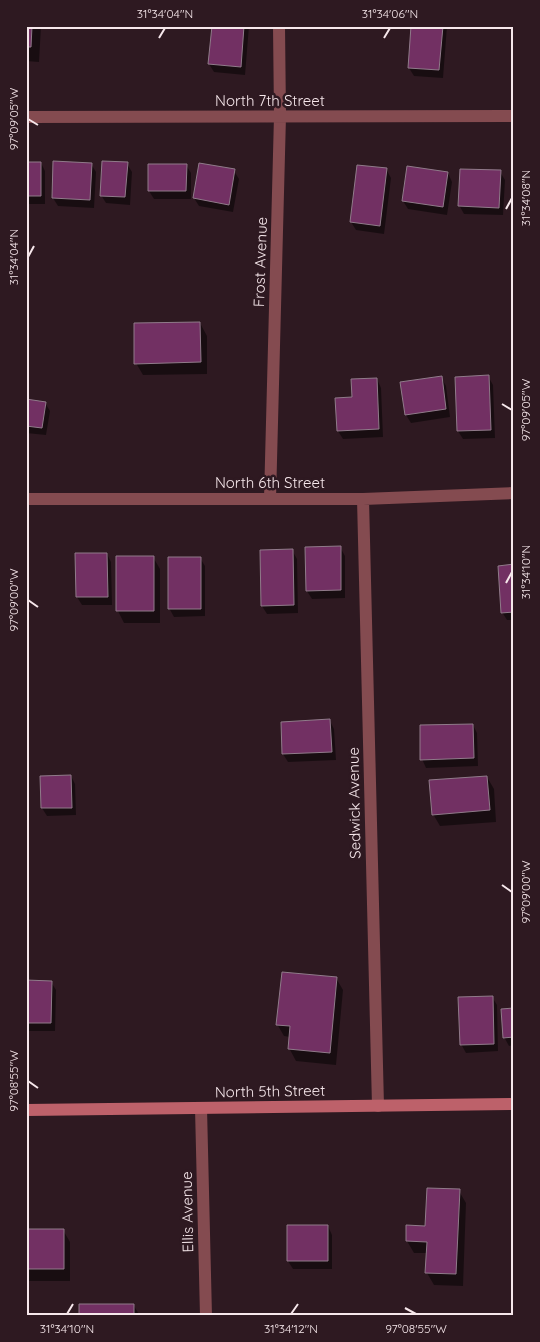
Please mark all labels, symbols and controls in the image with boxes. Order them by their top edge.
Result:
text: 31°34'04"N [137,6,193,21]
text: 31°34'06"N [362,6,418,21]
text: 97°09'05"W [6,87,21,150]
street label: North 7th Street [215,91,325,110]
text: 31°34'08"N [518,170,533,226]
street label: Frost Avenue [249,217,271,307]
text: 31°34'04"N [6,229,21,285]
text: 97°09'05"W [518,378,533,441]
street label: North 6th Street [215,473,325,492]
text: 31°34'10"N [518,545,533,599]
text: 97°09'00"W [6,568,21,632]
street label: Sedwick Avenue [344,747,364,859]
text: 97°09'00"W [518,860,533,924]
text: 97°08'55"W [6,1050,21,1112]
street label: North 5th Street [215,1081,325,1101]
street label: Ellis Avenue [177,1171,197,1253]
text: 31°34'10"N [40,1321,94,1336]
text: 31°34'12"N [264,1321,318,1336]
text: 97°08'55"W [385,1321,447,1336]

